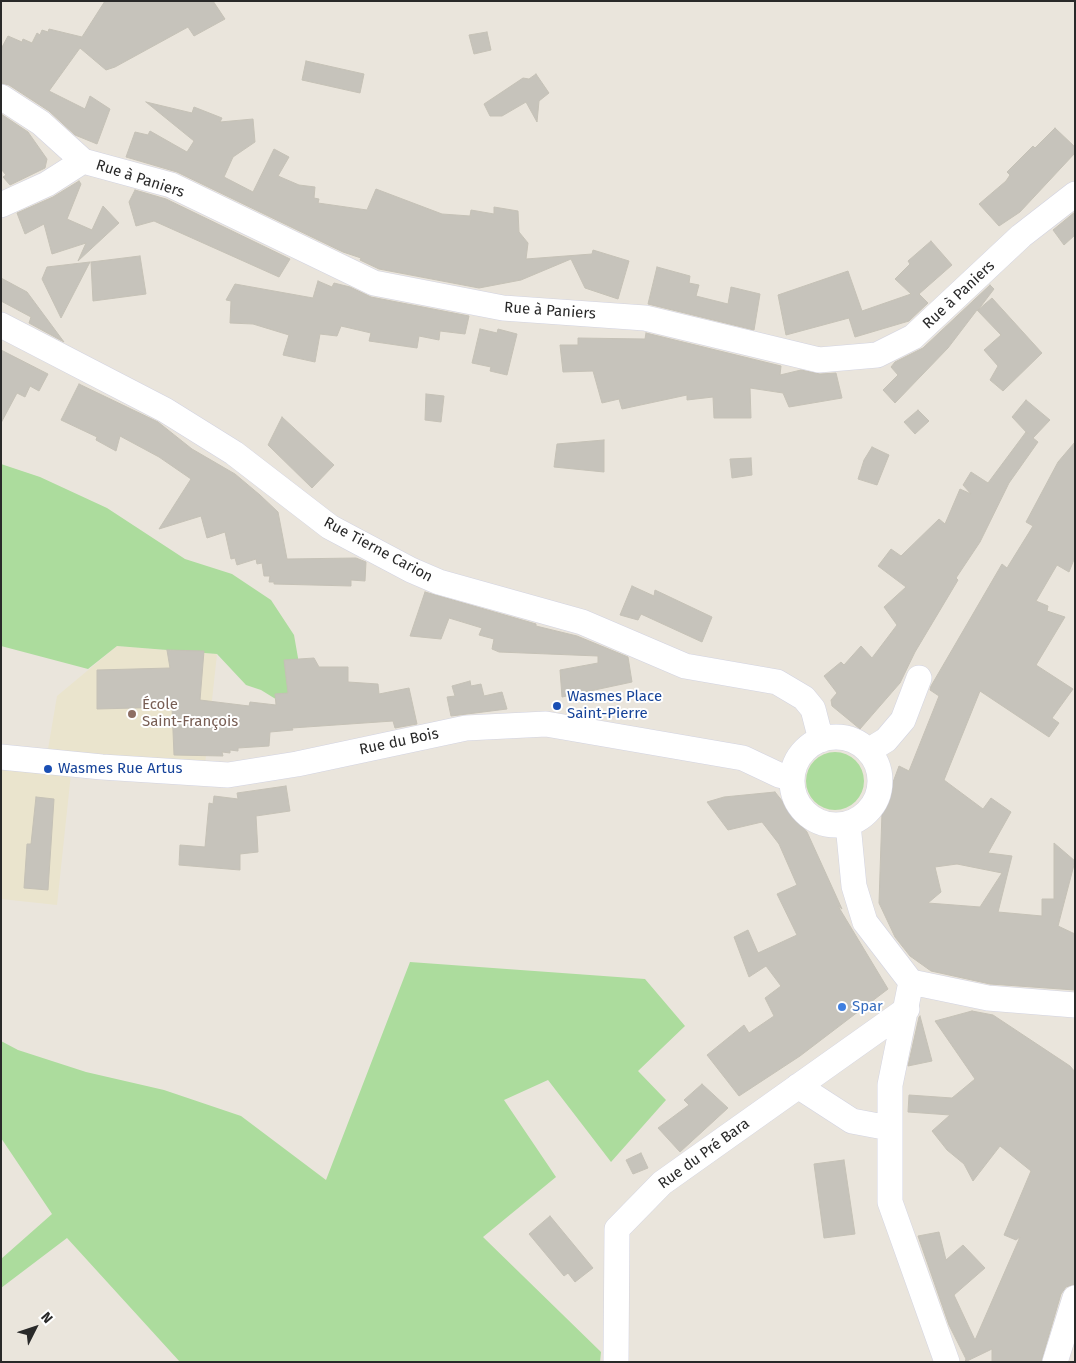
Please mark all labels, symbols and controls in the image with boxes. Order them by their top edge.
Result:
street label: Rue à Paniers [94,156,186,202]
street label: Rue à Paniers [919,257,999,333]
street label: Rue à Paniers [504,299,596,323]
street label: Rue Tierne Carion [320,514,436,586]
place label: Wasmes Place Saint-Pierre [567,688,662,723]
place label: École Saint-François [142,696,238,731]
marker: Wasmes Place Saint-Pierre [551,700,563,712]
marker: École Saint-François [126,708,138,720]
street label: Rue du Bois [358,725,440,759]
place label: Wasmes Rue Artus [58,760,182,778]
marker: Wasmes Rue Artus [42,763,54,775]
place label: Spar [852,998,883,1016]
marker: Spar [836,1001,848,1013]
street label: Rue du Pré Bara [655,1115,753,1193]
north arrow [10,1303,60,1353]
text: N [37,1309,56,1327]

